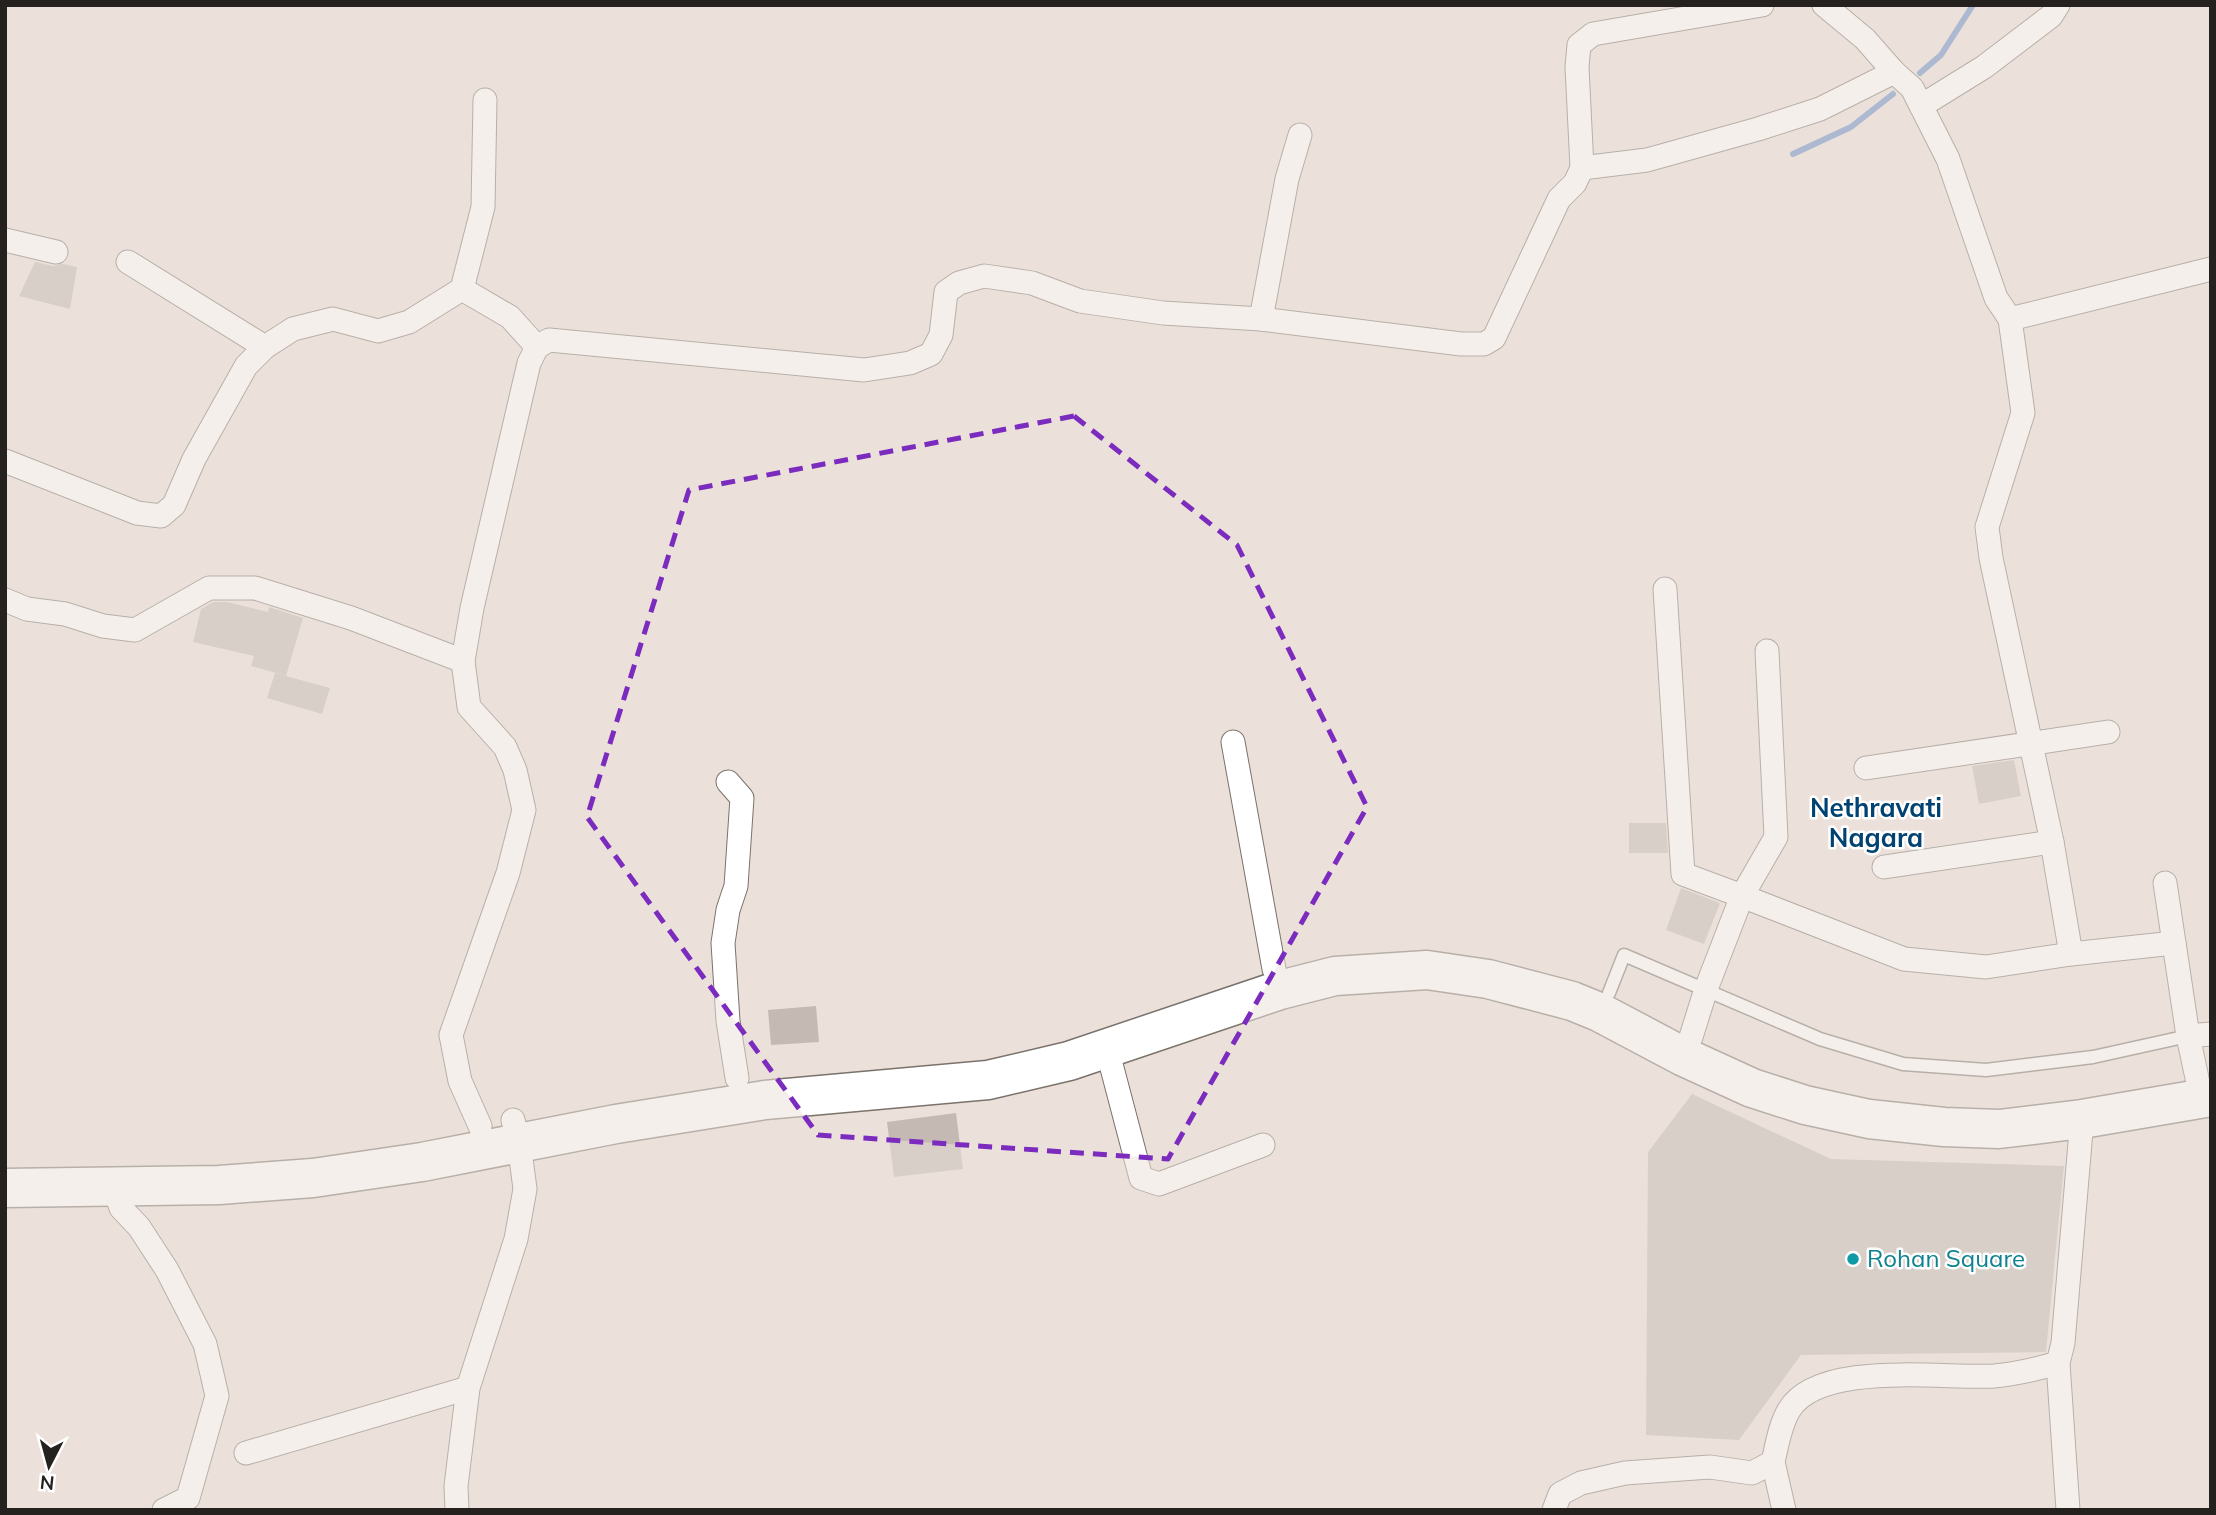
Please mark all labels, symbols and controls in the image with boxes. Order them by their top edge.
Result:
district label: Nethravati Nagara [1810,791,1942,854]
place label: Rohan Square [1867,1243,2025,1273]
marker: Rohan Square [1845,1251,1861,1267]
north arrow [14,1431,84,1501]
text: N [39,1470,56,1496]

